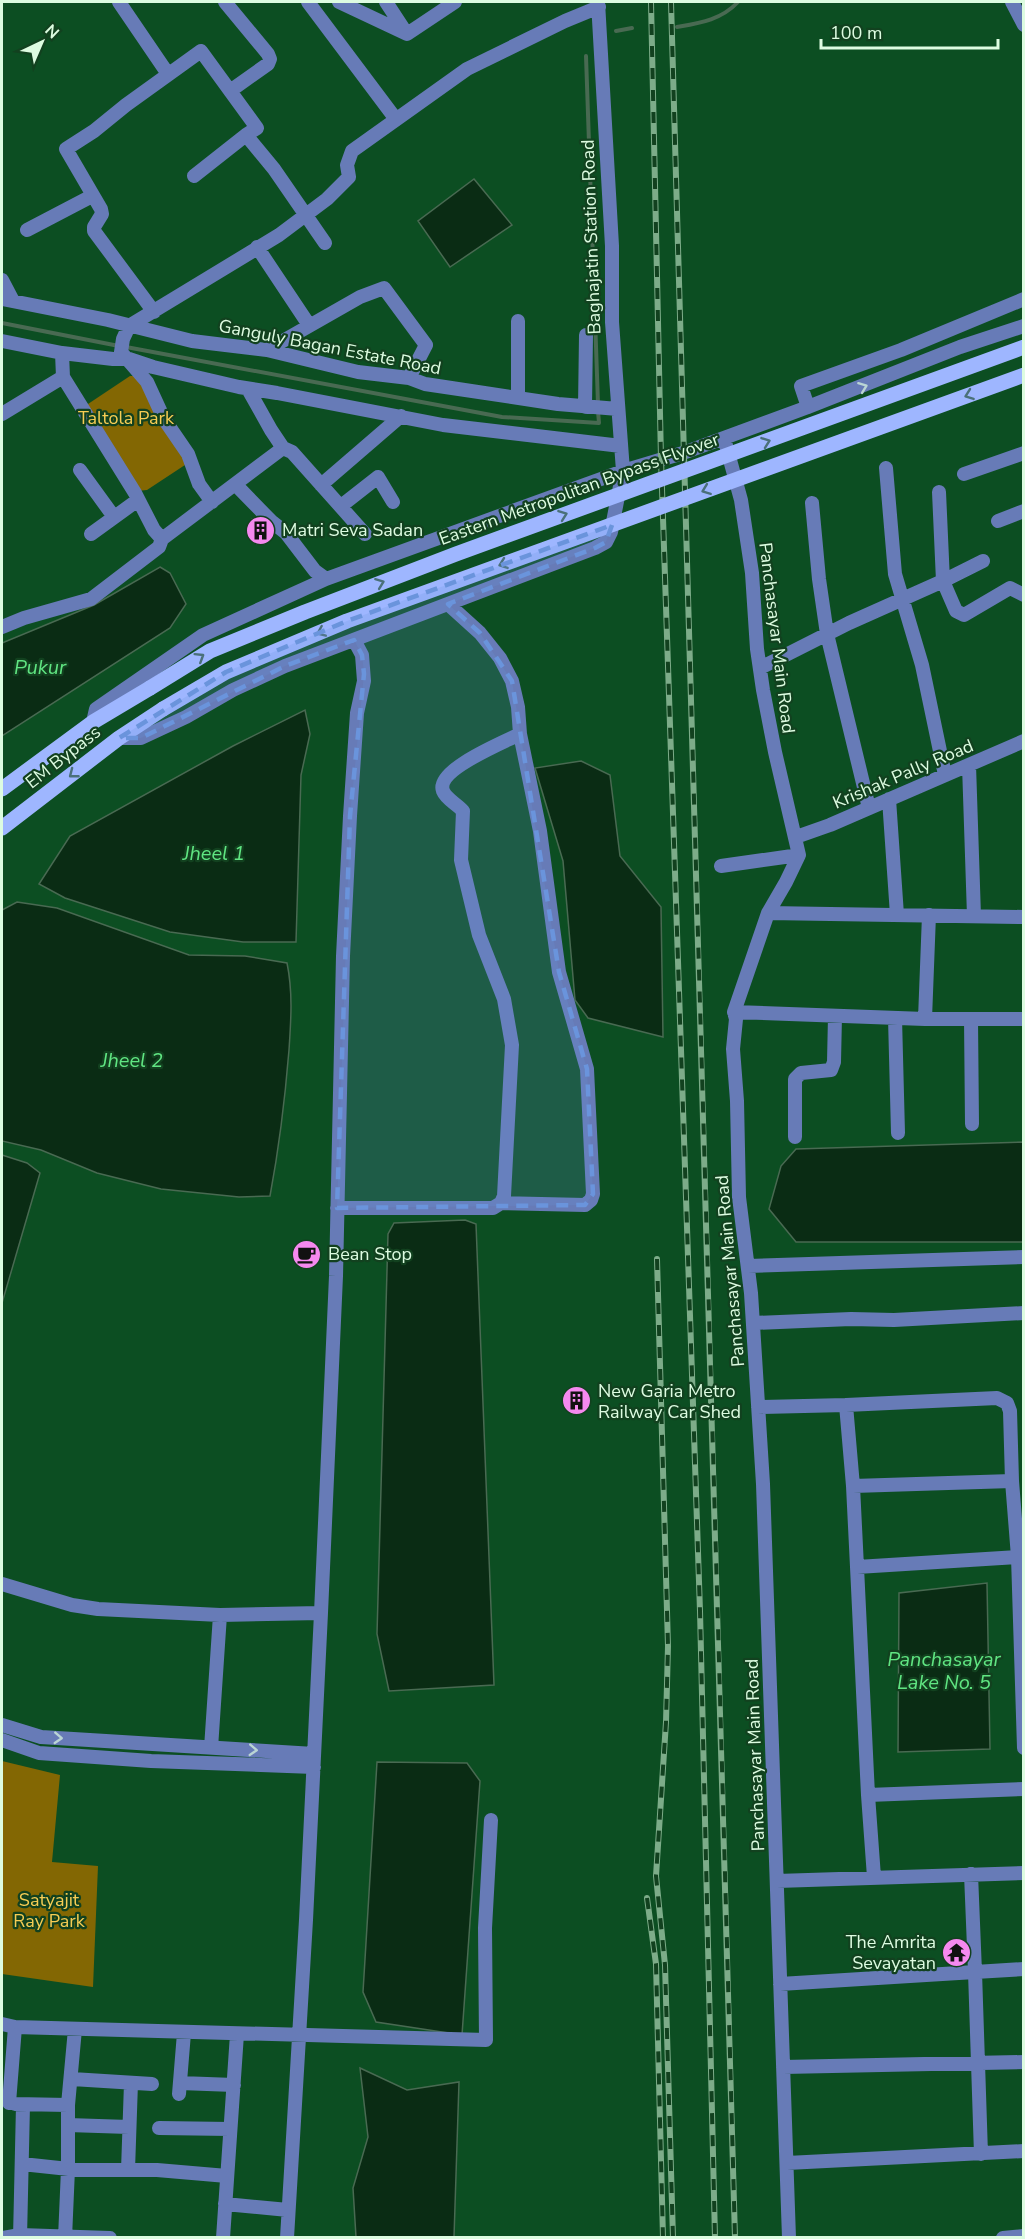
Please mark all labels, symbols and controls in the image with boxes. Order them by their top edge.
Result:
north arrow [12,12,72,72]
scale bar [821,12,998,50]
text: N [40,20,64,44]
text: 100 m [830,21,882,45]
street label: Baghajatin Station Road [576,139,606,335]
street label: Ganguly Bagan Estate Road [217,314,443,380]
one-way arrow [857,381,868,394]
one-way arrow [964,387,974,400]
park label: Taltola Park [78,406,175,430]
street label: Eastern Metropolitan Bypass Flyover [436,427,723,551]
one-way arrow [760,437,771,449]
one-way arrow [701,483,712,495]
one-way arrow [557,510,567,523]
building icon: Matri Seva Sadan [245,514,277,546]
place label: Matri Seva Sadan [282,518,423,542]
street label: Panchasayar Main Road [753,541,801,735]
one-way arrow [499,557,509,570]
one-way arrow [374,578,385,590]
one-way arrow [316,625,327,637]
one-way arrow [194,653,204,665]
water label: Pukur [14,654,67,681]
street label: EM Bypass [20,720,106,794]
street label: Krishak Pally Road [829,734,977,814]
one-way arrow [69,767,80,778]
water label: Jheel 1 [182,840,245,867]
water label: Jheel 2 [100,1047,163,1074]
street label: Panchasayar Main Road [710,1174,750,1368]
cafe icon: Bean Stop [291,1238,323,1270]
place label: Bean Stop [328,1242,412,1266]
place label: New Garia Metro Railway Car Shed [598,1379,741,1424]
building icon: New Garia Metro Railway Car Shed [561,1385,593,1417]
water label: Panchasayar Lake No. 5 [887,1646,1001,1696]
street label: Panchasayar Main Road [740,1658,770,1852]
one-way arrow [54,1731,63,1744]
one-way arrow [248,1744,257,1757]
park label: Satyajit Ray Park [13,1888,86,1933]
place label: The Amrita Sevayatan [846,1930,936,1975]
temple icon: The Amrita Sevayatan [941,1936,973,1968]

